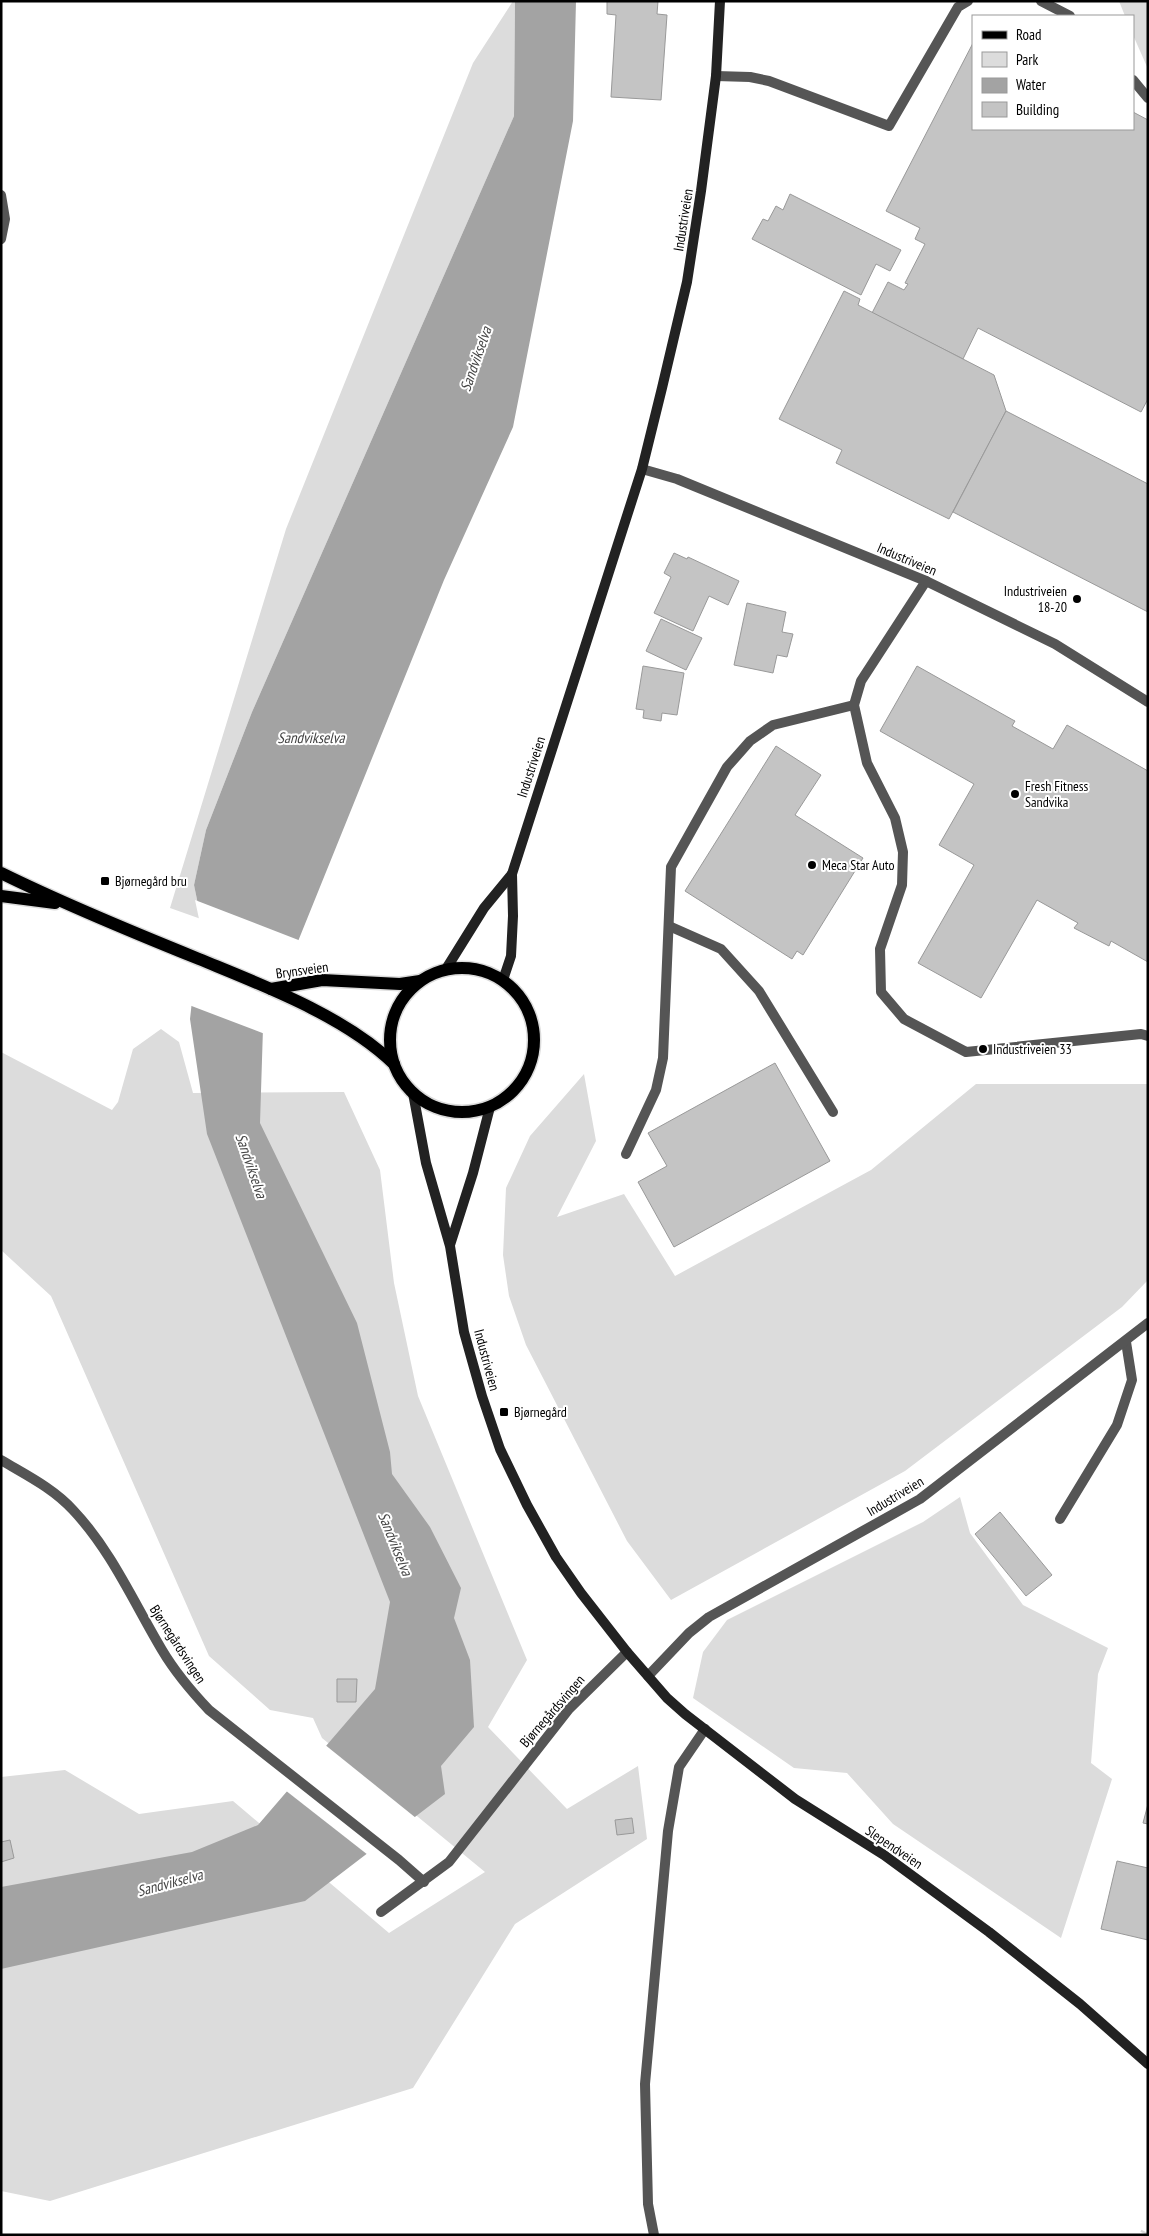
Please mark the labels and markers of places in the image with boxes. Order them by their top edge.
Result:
place label: Industriveien 18-20 [1004,582,1067,616]
marker: Industriveien 18-20 [1071,593,1083,605]
place label: Fresh Fitness Sandvika [1025,777,1089,811]
marker: Fresh Fitness Sandvika [1009,788,1021,800]
place label: Meca Star Auto [822,856,895,874]
marker: Meca Star Auto [806,859,818,871]
place label: Bjørnegård bru [115,872,187,890]
marker: Bjørnegård bru [99,875,111,887]
place label: Industriveien 33 [993,1040,1072,1058]
marker: Industriveien 33 [977,1043,989,1055]
place label: Bjørnegård [514,1403,567,1421]
marker: Bjørnegård [498,1406,510,1418]

